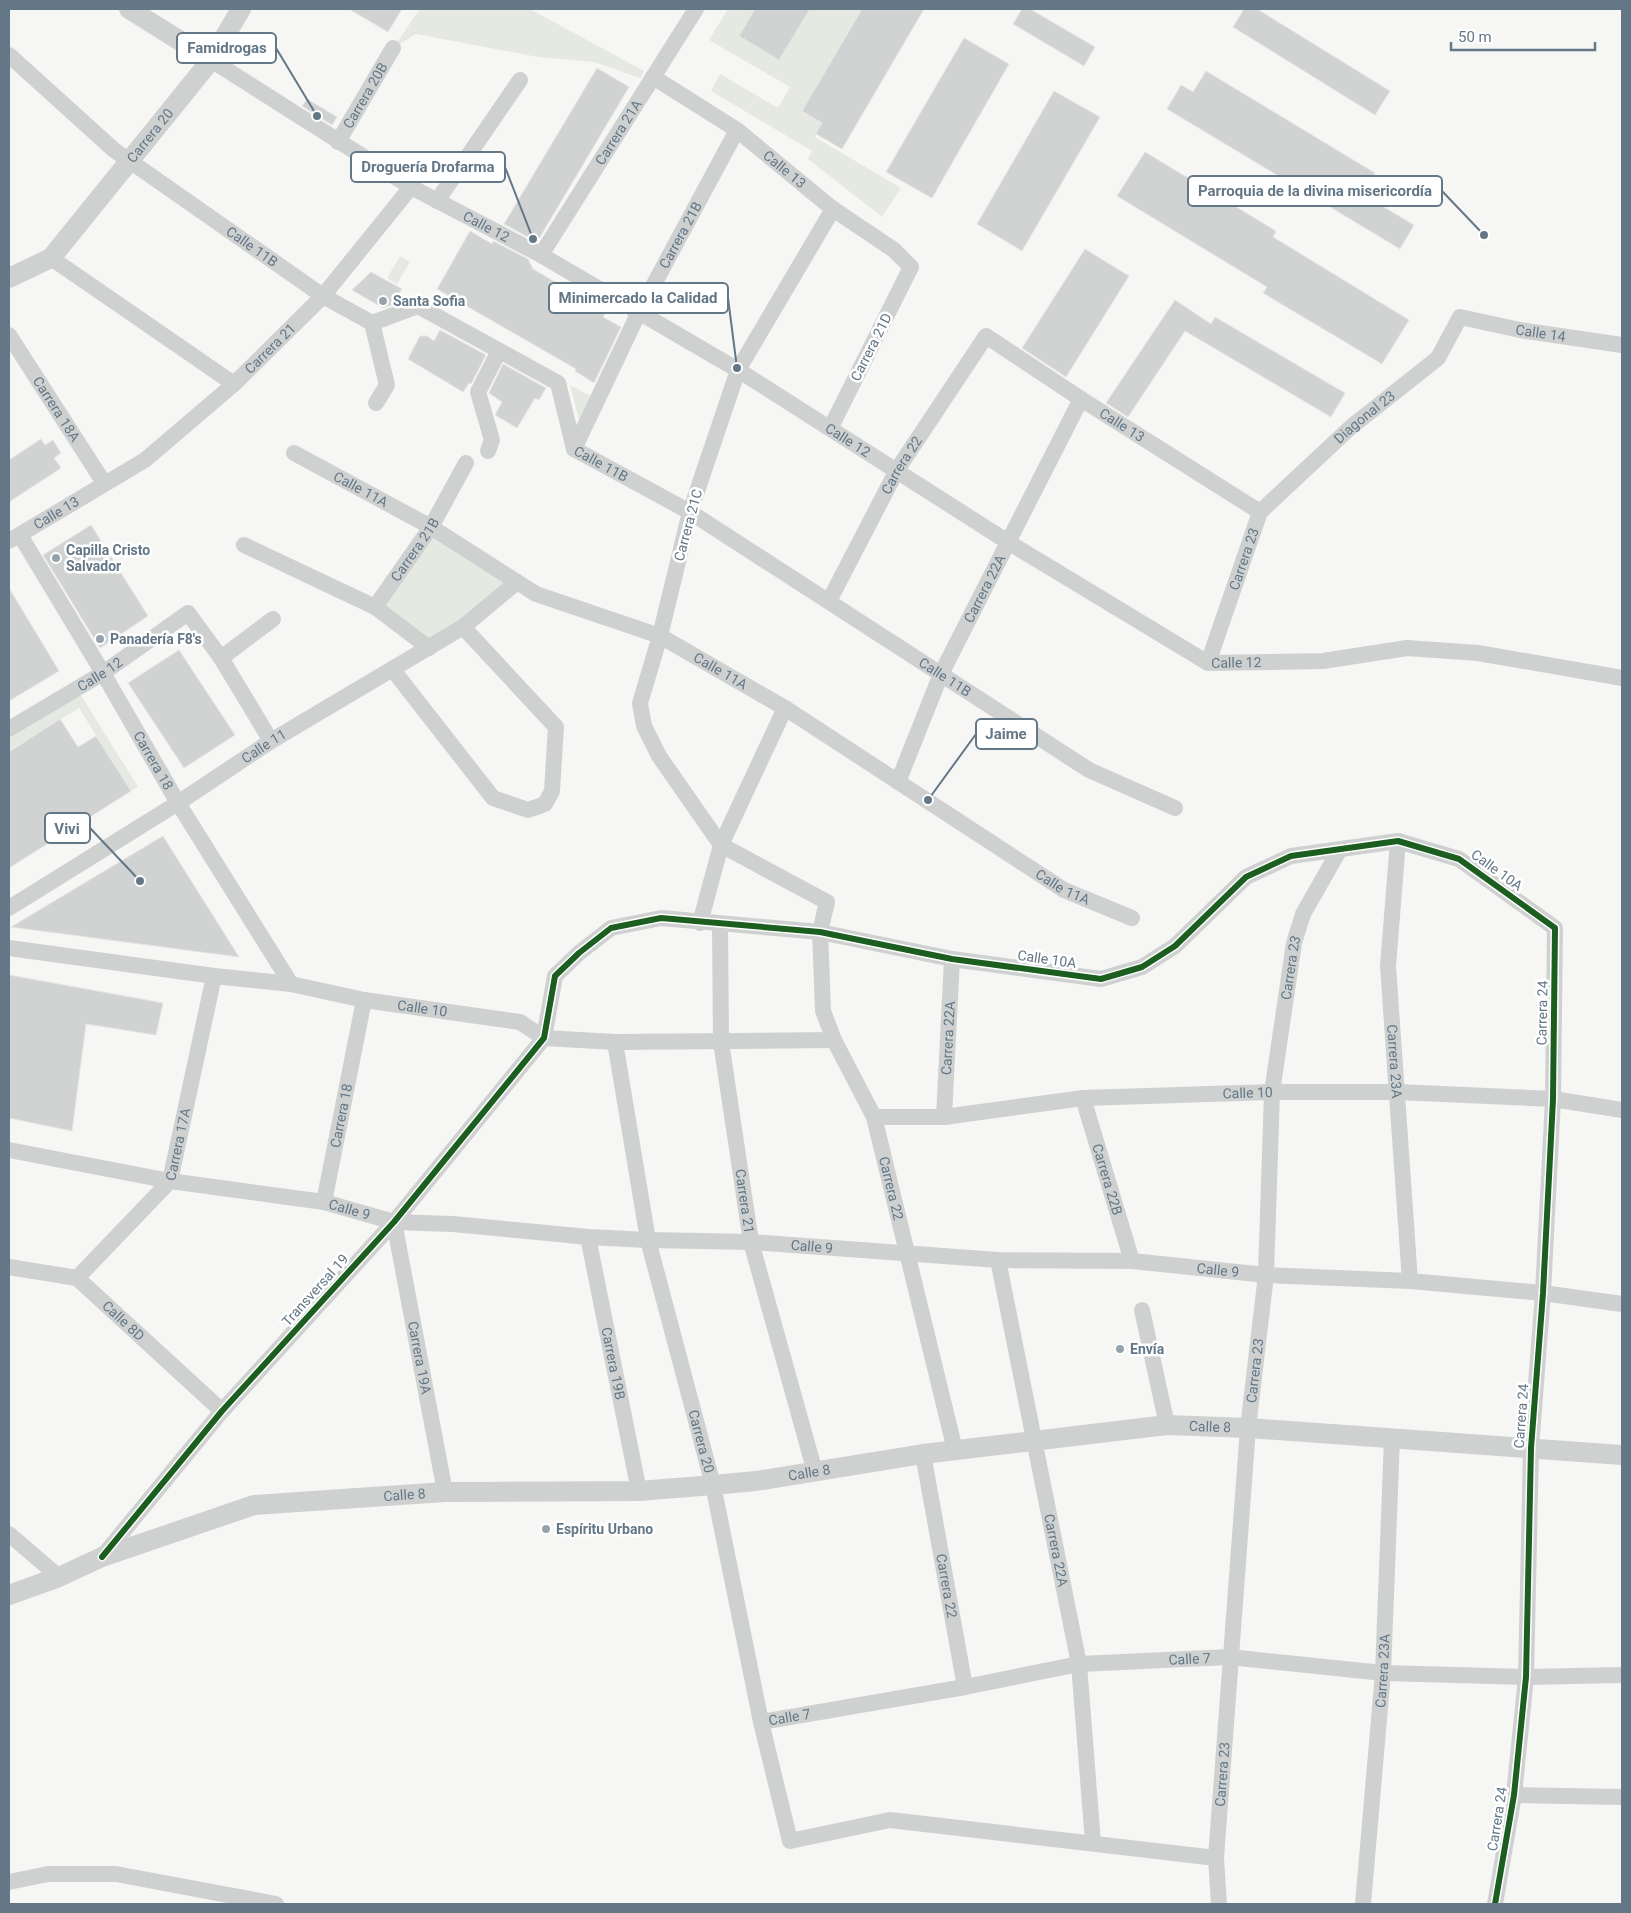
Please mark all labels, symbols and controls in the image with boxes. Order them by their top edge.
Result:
scale bar [1451,20,1595,52]
text: 50 m [1458,28,1492,46]
callout: Famidrogas [177,33,276,63]
text: Famidrogas [187,39,267,57]
street label: Carrera 20B [340,60,391,131]
street label: Carrera 21A [592,97,645,168]
street label: Carrera 20 [123,105,177,166]
street label: Calle 13 [760,147,809,191]
callout: Droguería Drofarma [351,152,505,182]
text: Droguería Drofarma [361,158,495,176]
callout: Parroquia de la divina misericordía [1188,176,1442,206]
text: Parroquia de la divina misericordía [1198,182,1432,200]
street label: Carrera 21B [656,199,705,271]
street label: Calle 12 [460,208,512,245]
street label: Calle 11B [223,223,281,270]
callout: Minimercado la Calidad [549,283,728,313]
text: Minimercado la Calidad [559,289,717,307]
place label: Santa Sofia [393,293,466,309]
marker: Santa Sofia [377,295,389,307]
street label: Carrera 21D [847,310,895,384]
street label: Carrera 21 [241,320,299,377]
street label: Calle 14 [1515,321,1567,345]
street label: Carrera 18A [30,374,83,445]
street label: Diagonal 23 [1331,387,1398,447]
street label: Calle 13 [1097,405,1148,445]
street label: Calle 12 [822,420,873,460]
street label: Carrera 22 [878,433,925,497]
street label: Calle 11B [571,443,631,485]
street label: Calle 11A [331,468,391,510]
street label: Carrera 21C [671,487,705,563]
street label: Calle 13 [31,493,82,533]
street label: Carrera 21B [387,515,442,584]
street label: Carrera 23 [1226,526,1262,592]
place label: Capilla Cristo Salvador [66,542,150,574]
marker: Capilla Cristo Salvador [50,552,62,564]
street label: Carrera 22A [961,552,1008,625]
place label: Panadería F8's [110,631,202,647]
marker: Panadería F8's [94,633,106,645]
street label: Calle 11A [691,649,750,693]
street label: Calle 12 [74,654,125,694]
street label: Calle 11B [916,654,974,700]
street label: Calle 12 [1211,654,1262,671]
callout: Jaime [976,719,1037,749]
text: Jaime [985,725,1027,743]
street label: Calle 11 [238,726,289,766]
street label: Carrera 18 [130,728,177,793]
callout: Vivi [45,813,90,843]
text: Vivi [54,820,80,838]
street label: Calle 10A [1468,846,1526,894]
street label: Calle 11A [1033,866,1092,908]
street label: Carrera 23 [1278,934,1304,1001]
street label: Calle 10A [1017,947,1077,971]
street label: Carrera 24 [1533,980,1551,1046]
street label: Calle 10 [396,997,448,1020]
street label: Carrera 22A [938,1001,958,1075]
street label: Carrera 23A [1384,1024,1405,1099]
street label: Carrera 18 [327,1082,355,1149]
street label: Calle 10 [1222,1084,1273,1102]
street label: Carrera 17A [162,1106,193,1182]
street label: Carrera 22B [1089,1142,1126,1217]
street label: Carrera 22 [876,1155,907,1222]
street label: Carrera 21 [732,1168,758,1234]
street label: Calle 9 [327,1196,372,1223]
street label: Calle 9 [790,1237,834,1256]
street label: Transversal 19 [279,1251,351,1329]
street label: Calle 9 [1196,1260,1240,1280]
street label: Calle 8D [99,1297,148,1344]
street label: Carrera 19A [405,1320,434,1395]
street label: Carrera 19B [598,1326,628,1401]
street label: Carrera 23 [1243,1338,1266,1404]
place label: Envía [1130,1341,1165,1357]
marker: Envía [1114,1343,1126,1355]
street label: Carrera 24 [1511,1383,1531,1449]
street label: Carrera 20 [685,1408,717,1475]
street label: Calle 8 [1189,1418,1232,1435]
street label: Calle 8 [787,1461,832,1484]
street label: Calle 8 [383,1485,426,1504]
street label: Carrera 22A [1041,1512,1071,1588]
place label: Espíritu Urbano [556,1521,653,1537]
marker: Espíritu Urbano [540,1523,552,1535]
street label: Carrera 22 [933,1553,960,1619]
street label: Carrera 23A [1372,1634,1392,1708]
street label: Calle 7 [1168,1650,1211,1668]
street label: Calle 7 [767,1706,812,1729]
street label: Carrera 23 [1212,1741,1233,1807]
street label: Carrera 24 [1484,1786,1510,1852]

